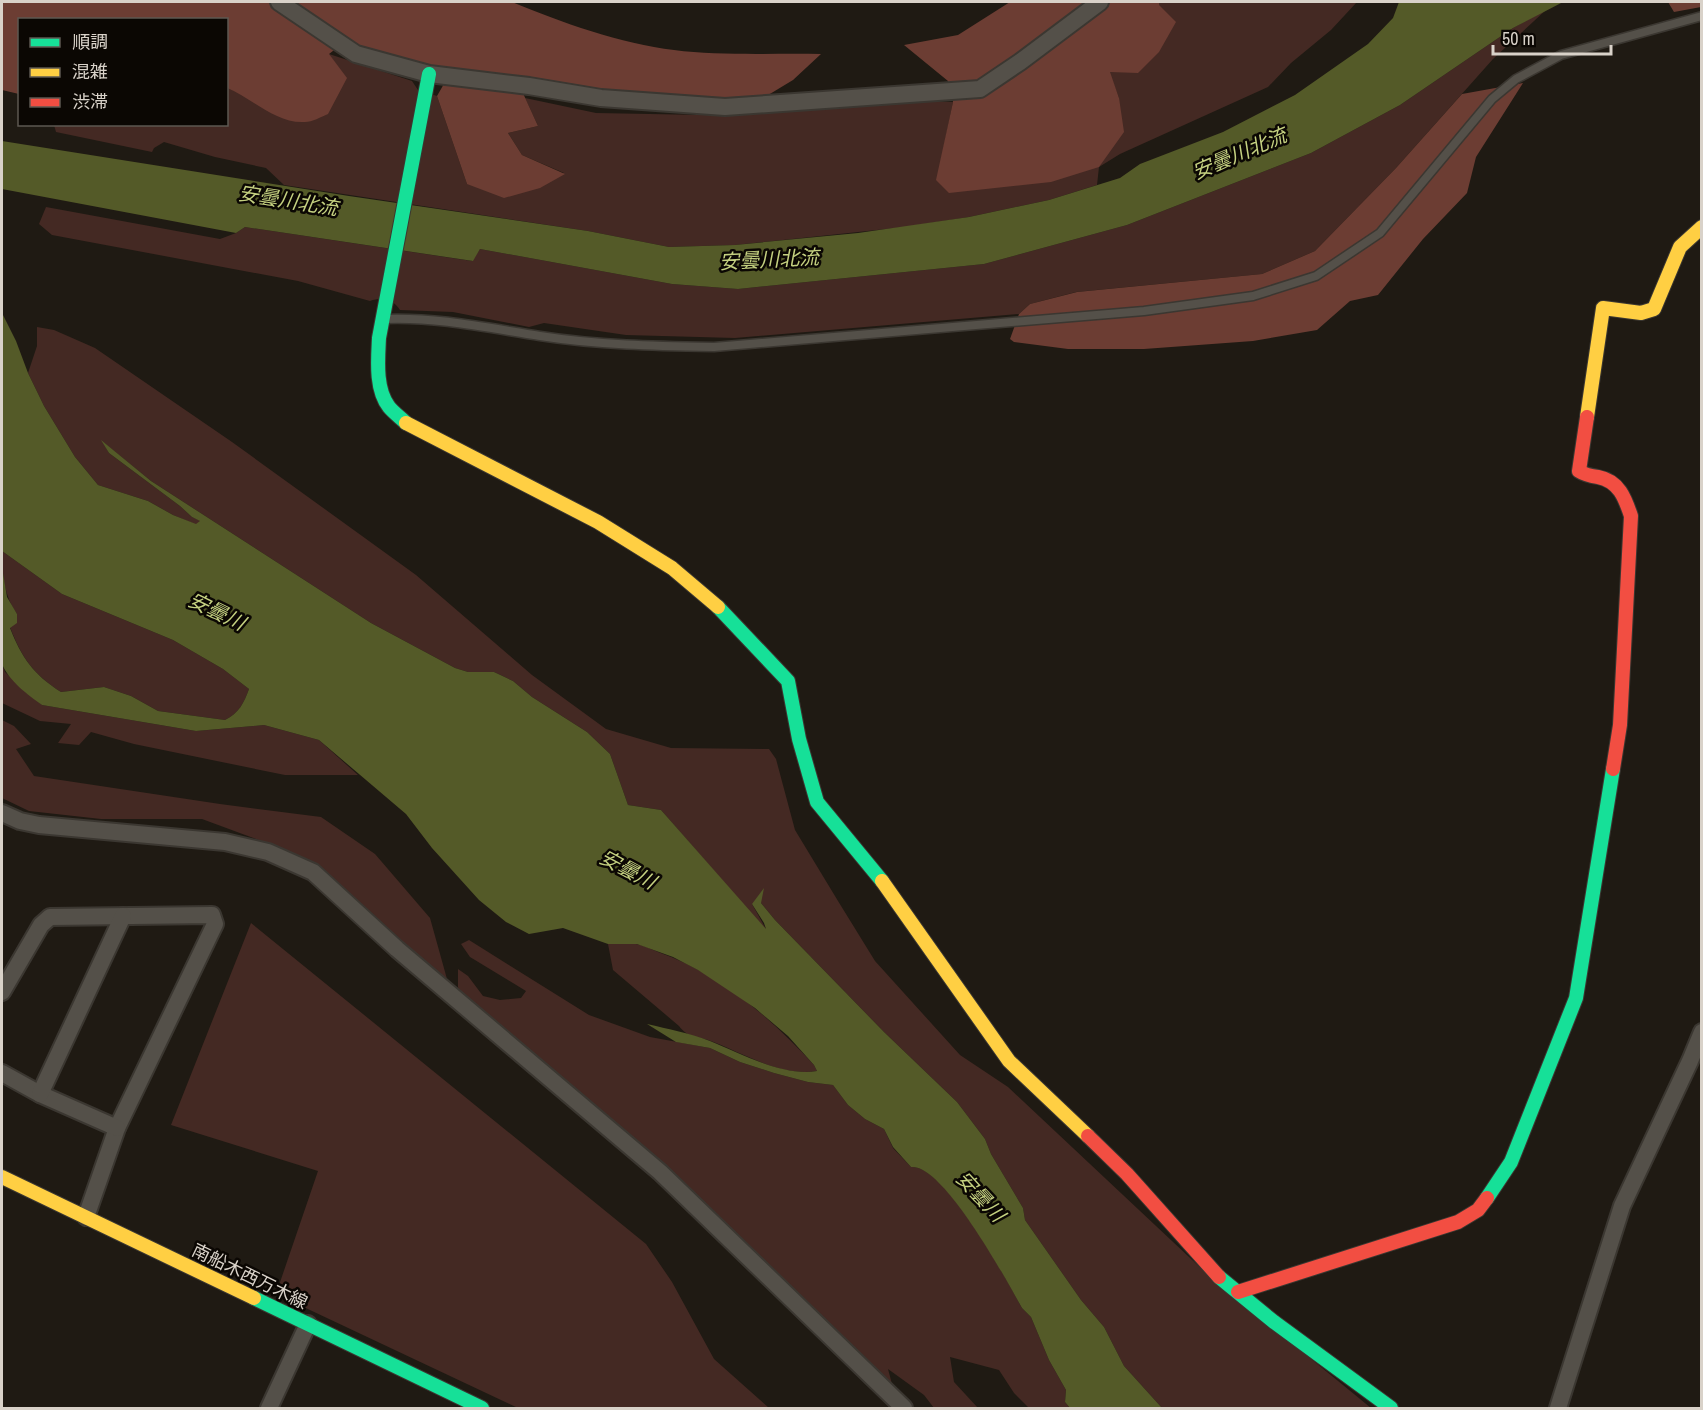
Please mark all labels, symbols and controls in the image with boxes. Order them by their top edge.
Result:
legend [18,18,228,126]
scale bar [1493,18,1612,56]
text: 50 m [1502,26,1535,51]
text: 順調 [72,29,108,54]
text: 混雑 [72,59,108,84]
text: 渋滞 [72,89,108,114]
water label: 安曇川北流 [1188,120,1293,185]
water label: 安曇川北流 [237,179,342,222]
water label: 安曇川北流 [718,243,823,275]
water label: 安曇川 [184,586,252,637]
water label: 安曇川 [595,843,663,896]
water label: 安曇川 [951,1165,1013,1229]
street label: 南船木西万木線 [188,1237,312,1315]

